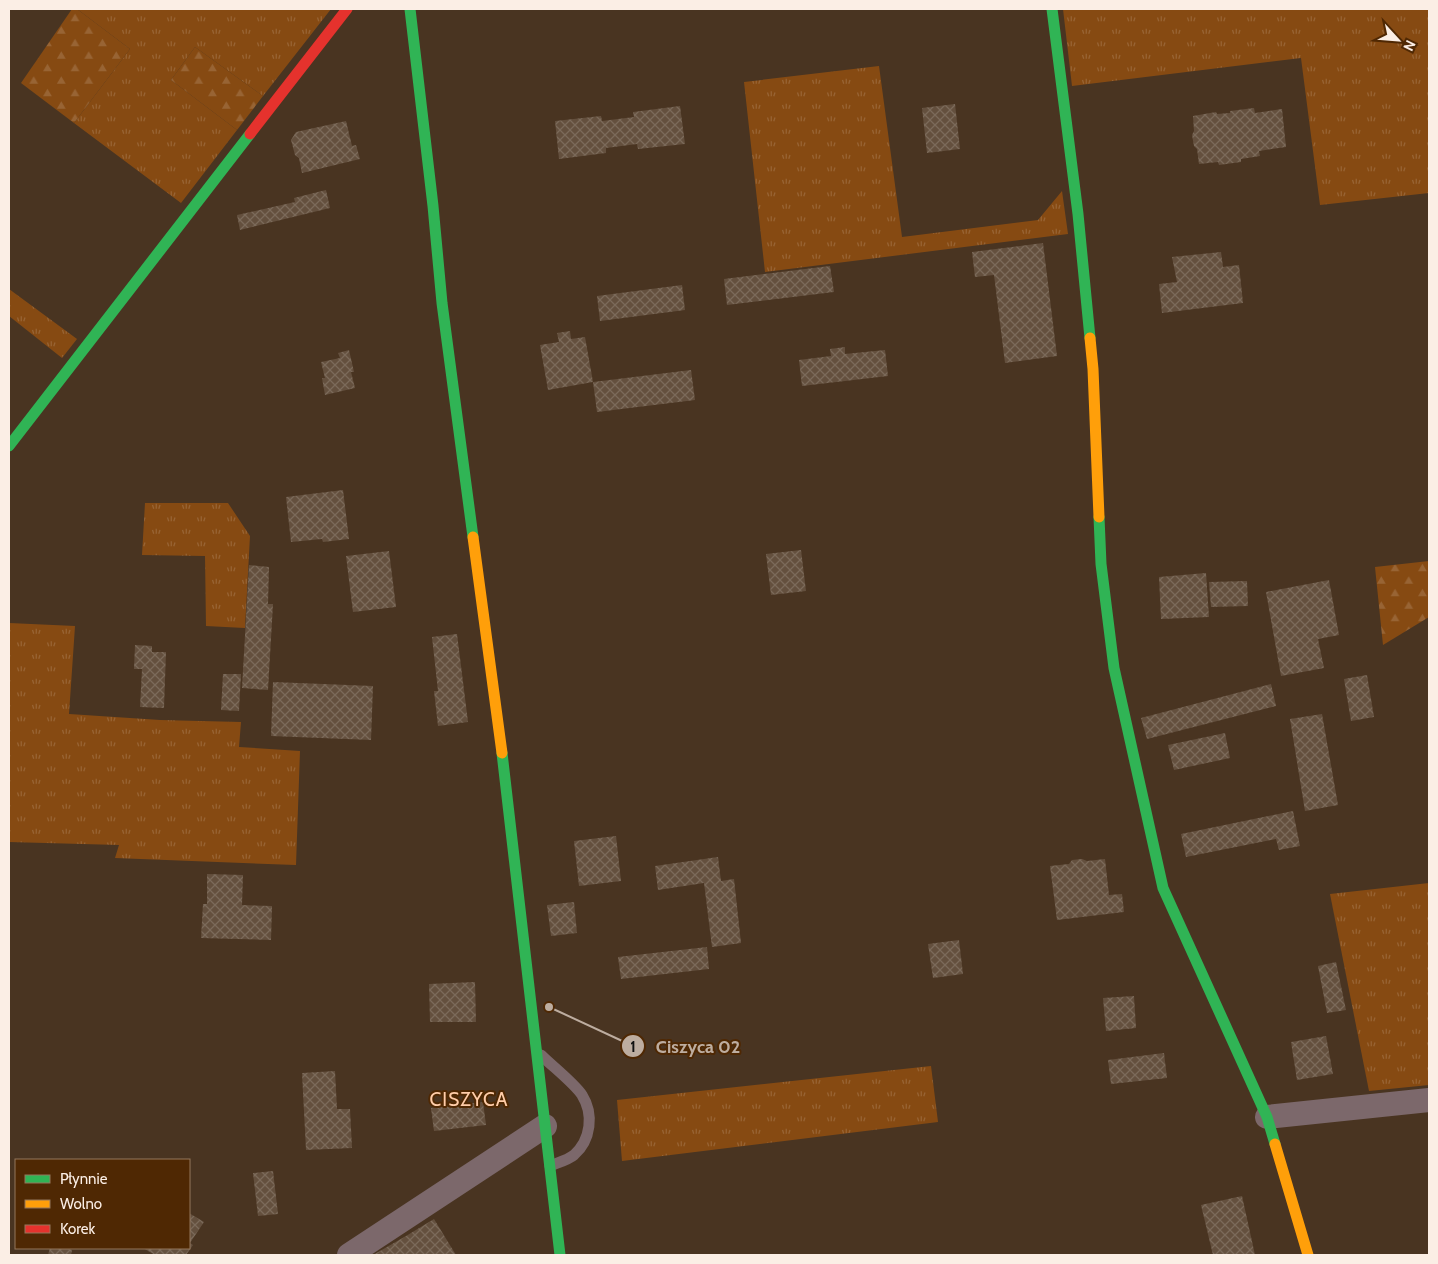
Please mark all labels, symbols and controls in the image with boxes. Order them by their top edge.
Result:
north arrow [1373,15,1423,65]
text: N [1399,37,1420,54]
callout: Ciszyca 02 [621,1030,750,1063]
text: Ciszyca 02 [656,1036,740,1058]
text: 1 [630,1038,636,1056]
district label: CISZYCA [430,1088,508,1111]
legend [15,1159,190,1249]
text: Płynnie [60,1170,108,1188]
text: Wolno [60,1195,102,1213]
text: Korek [60,1220,95,1238]

